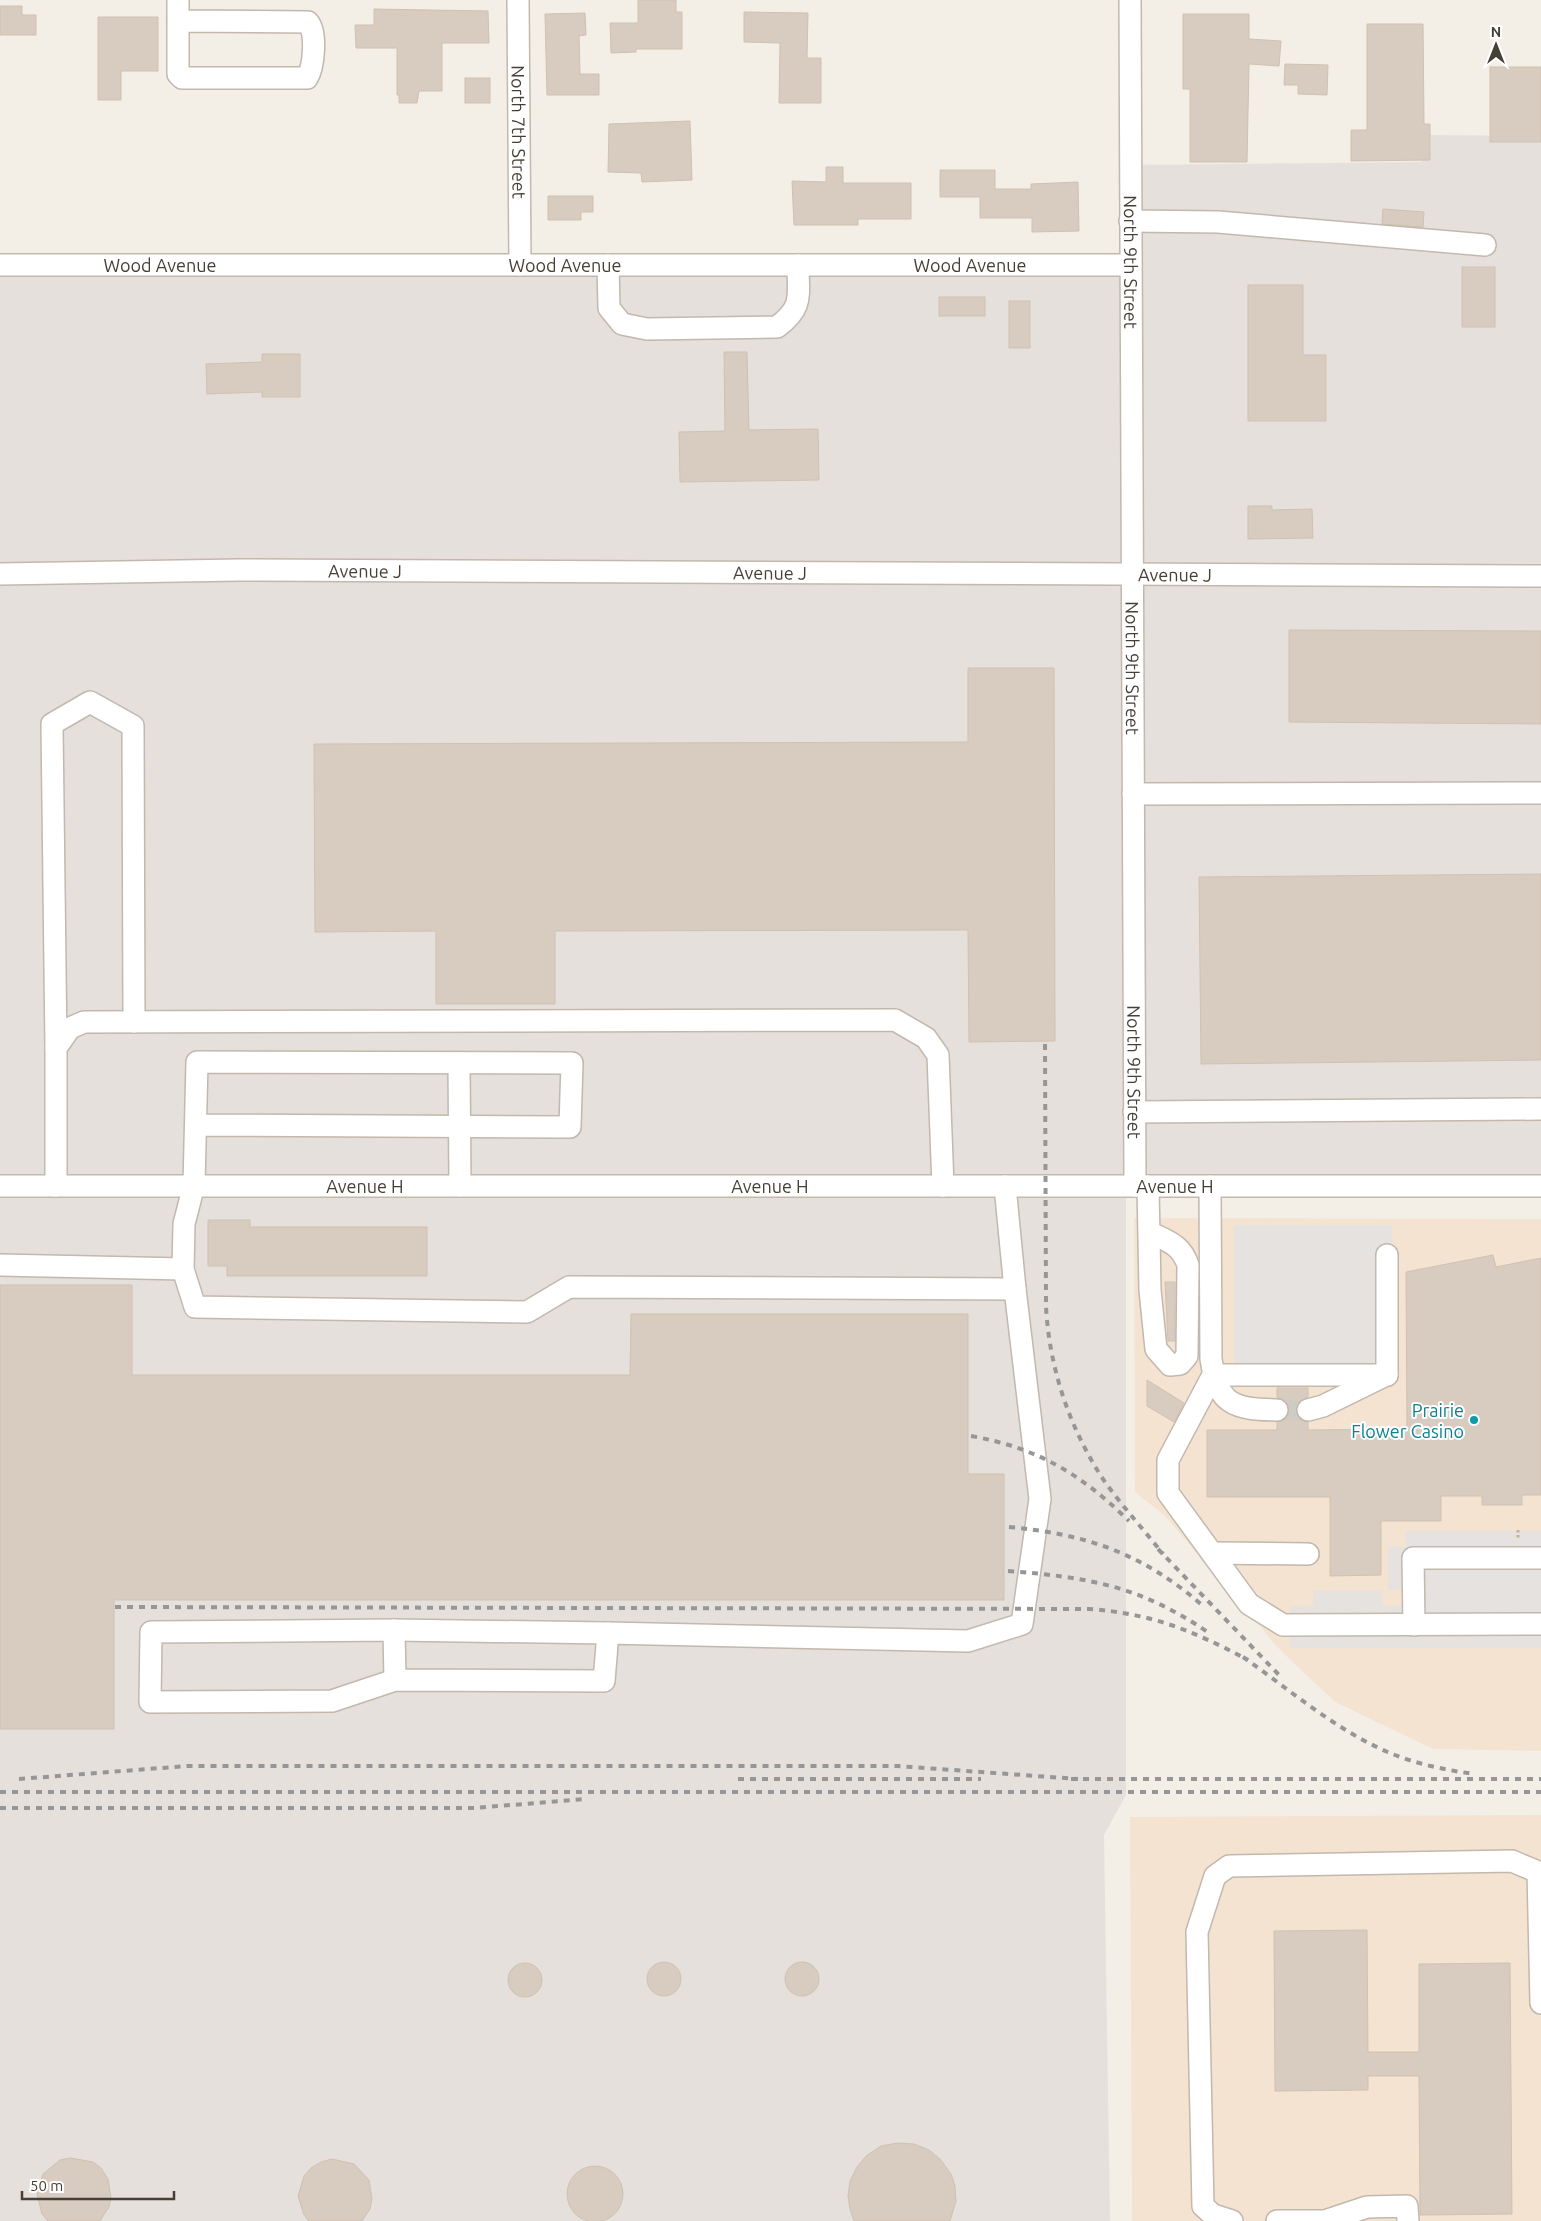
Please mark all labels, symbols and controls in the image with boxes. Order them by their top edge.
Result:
north arrow [1471,20,1521,70]
text: N [1491,24,1501,40]
street label: North 7th Street [508,65,530,199]
street label: North 9th Street [1121,195,1141,329]
street label: Wood Avenue [104,255,216,275]
street label: Wood Avenue [509,255,621,275]
street label: Wood Avenue [914,255,1026,275]
street label: Avenue J [328,560,402,581]
street label: Avenue J [733,562,807,583]
street label: Avenue J [1138,564,1212,584]
street label: North 9th Street [1123,601,1143,735]
street label: North 9th Street [1124,1005,1145,1139]
street label: Avenue H [326,1176,404,1196]
street label: Avenue H [731,1176,809,1196]
street label: Avenue H [1136,1176,1214,1196]
place label: Prairie Flower Casino [1351,1400,1464,1441]
marker: Prairie Flower Casino [1468,1414,1480,1426]
scale bar [22,2168,175,2200]
text: 50 m [30,2177,63,2194]

